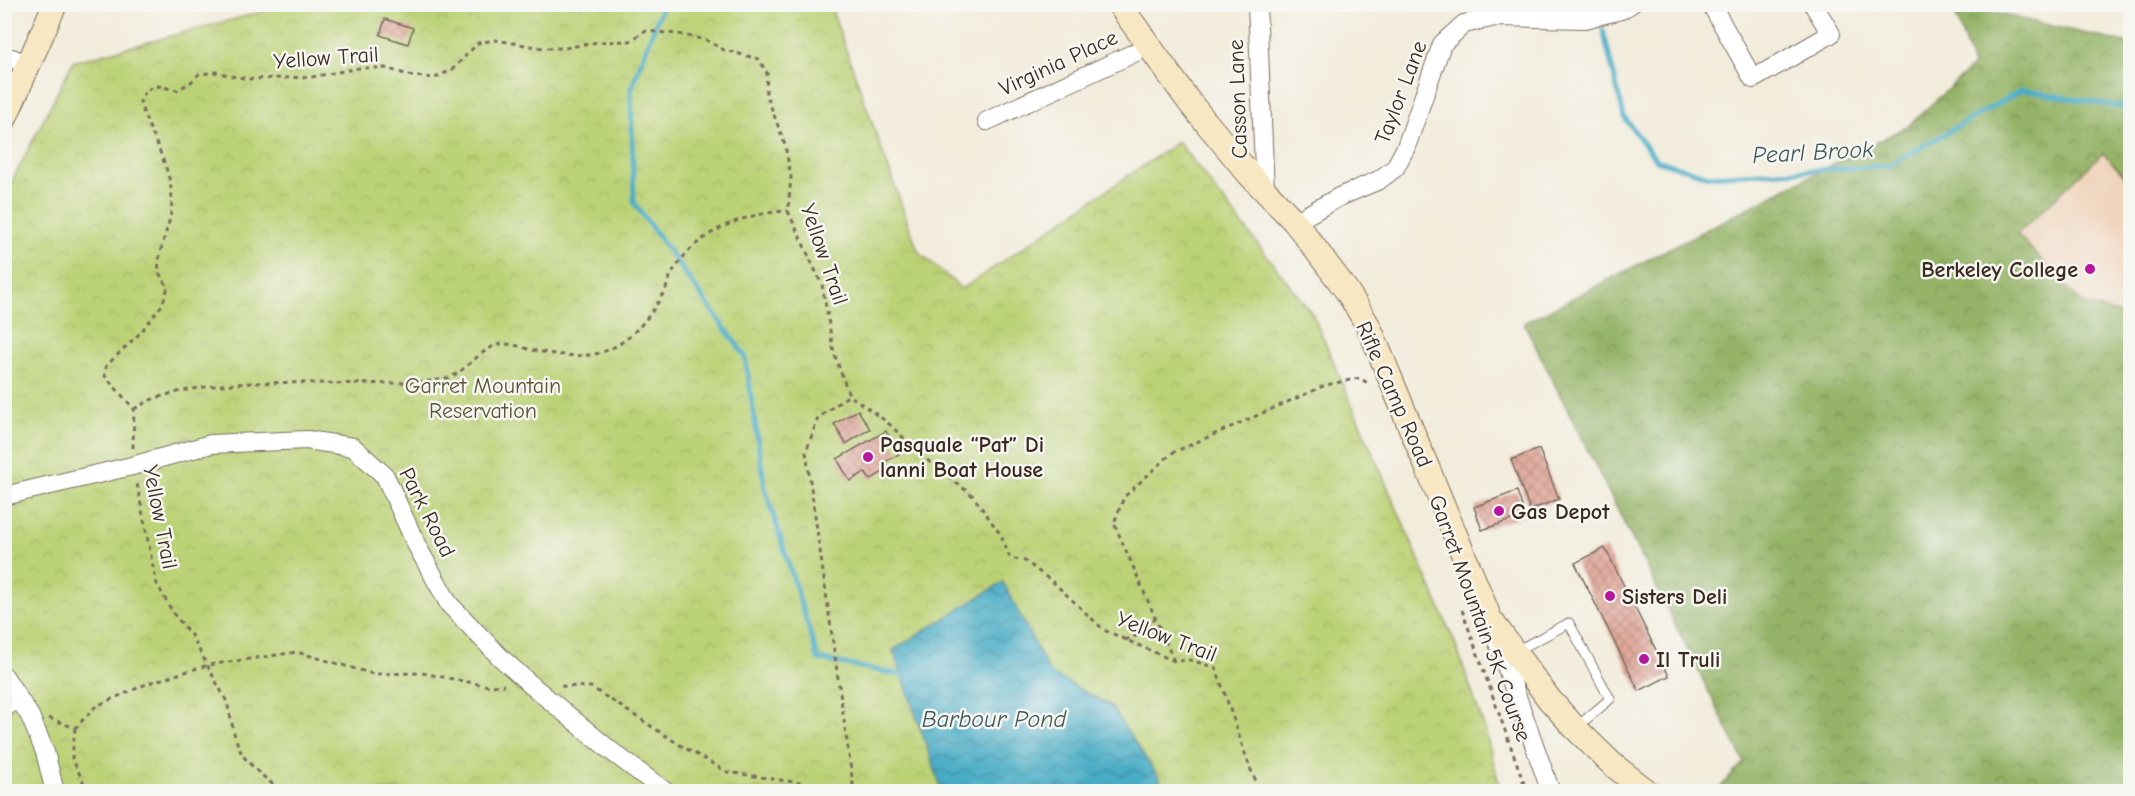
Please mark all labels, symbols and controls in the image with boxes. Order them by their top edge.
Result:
street label: Virginia Place [995,24,1122,102]
street label: Taylor Lane [1369,37,1432,148]
street label: Casson Lane [1223,39,1253,159]
street label: Yellow Trail [273,41,380,75]
water label: Pearl Brook [1752,135,1875,169]
street label: Yellow Trail [795,200,853,308]
place label: Berkeley College [1921,257,2078,283]
marker: Berkeley College [2083,262,2097,276]
street label: Rifle Camp Road [1350,317,1438,471]
park label: Garret Mountain Reservation [405,373,561,424]
place label: Pasquale “Pat” Di lanni Boat House [880,432,1044,483]
marker: Pasquale “Pat” Di lanni Boat House [861,450,875,464]
street label: Yellow Trail [137,463,183,571]
street label: Park Road [394,463,461,562]
street label: Garret Mountain 5K Course [1423,491,1537,745]
place label: Gas Depot [1511,499,1610,525]
marker: Gas Depot [1492,504,1506,518]
place label: Sisters Deli [1622,584,1727,610]
marker: Sisters Deli [1603,589,1617,603]
street label: Yellow Trail [1113,606,1220,668]
place label: Il Truli [1656,647,1720,673]
marker: Il Truli [1637,652,1651,666]
water label: Barbour Pond [922,705,1068,733]

